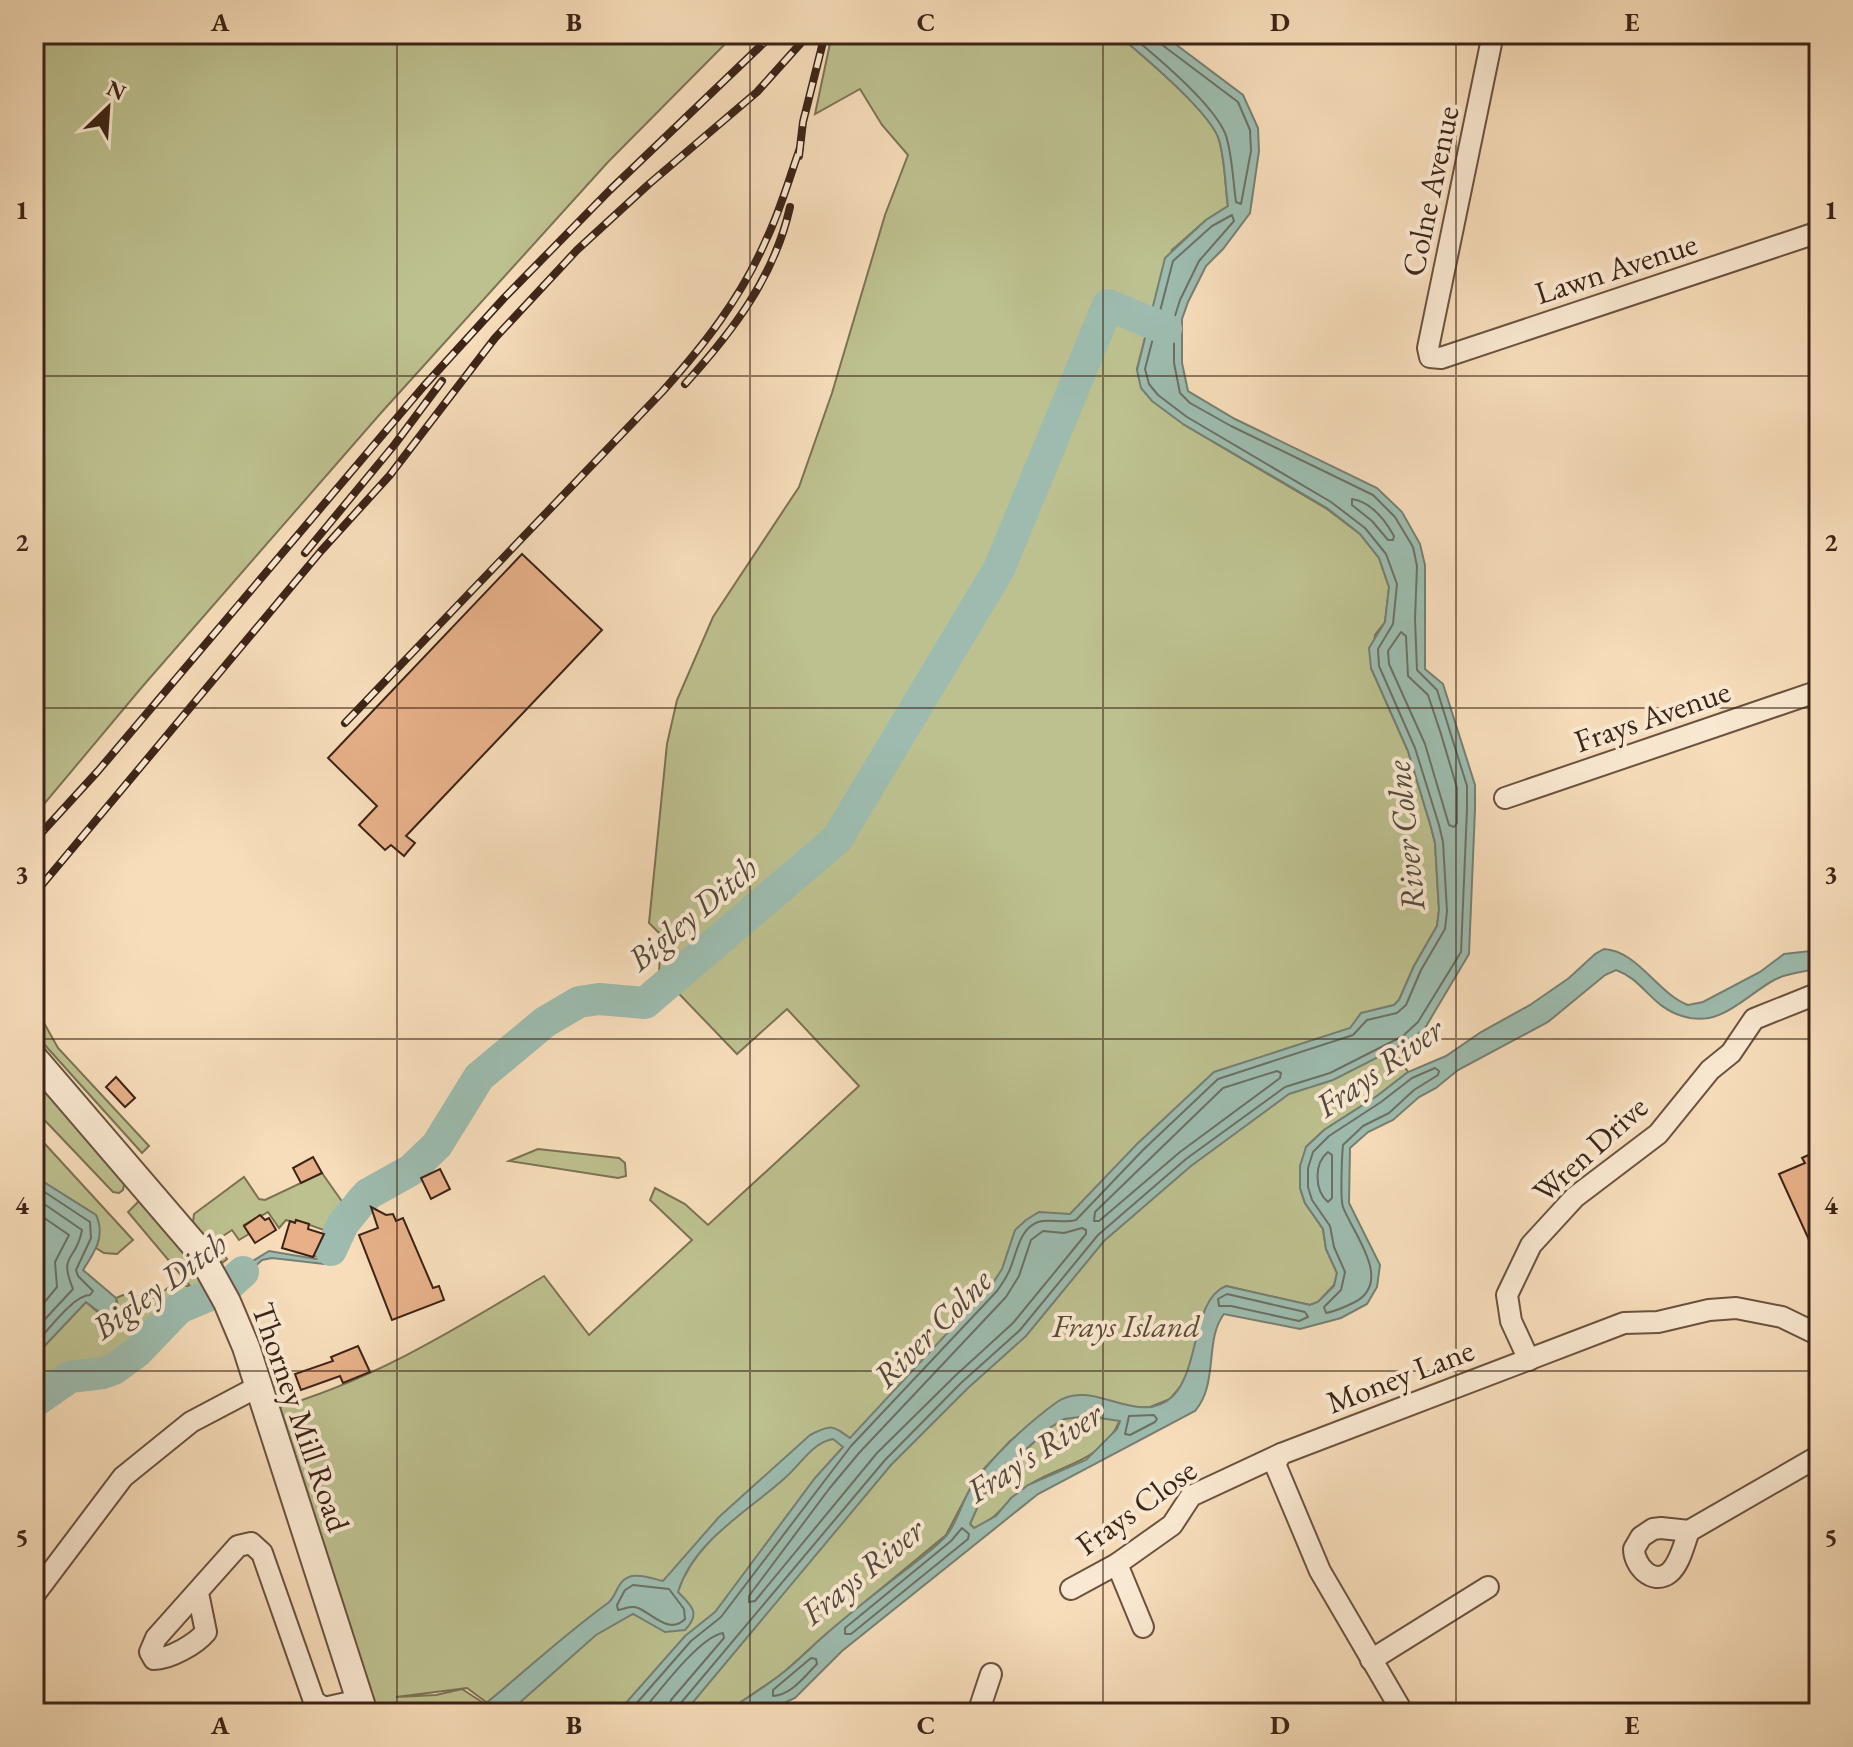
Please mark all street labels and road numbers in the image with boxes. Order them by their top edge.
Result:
street label: Colne Avenue [1391,102,1469,280]
street label: Lawn Avenue [1530,222,1702,314]
street label: Frays Avenue [1569,670,1735,762]
street label: Wren Drive [1523,1086,1657,1212]
street label: Thorney Mill Road [242,1297,360,1538]
street label: Money Lane [1320,1329,1480,1423]
street label: Frays Close [1067,1449,1205,1565]

